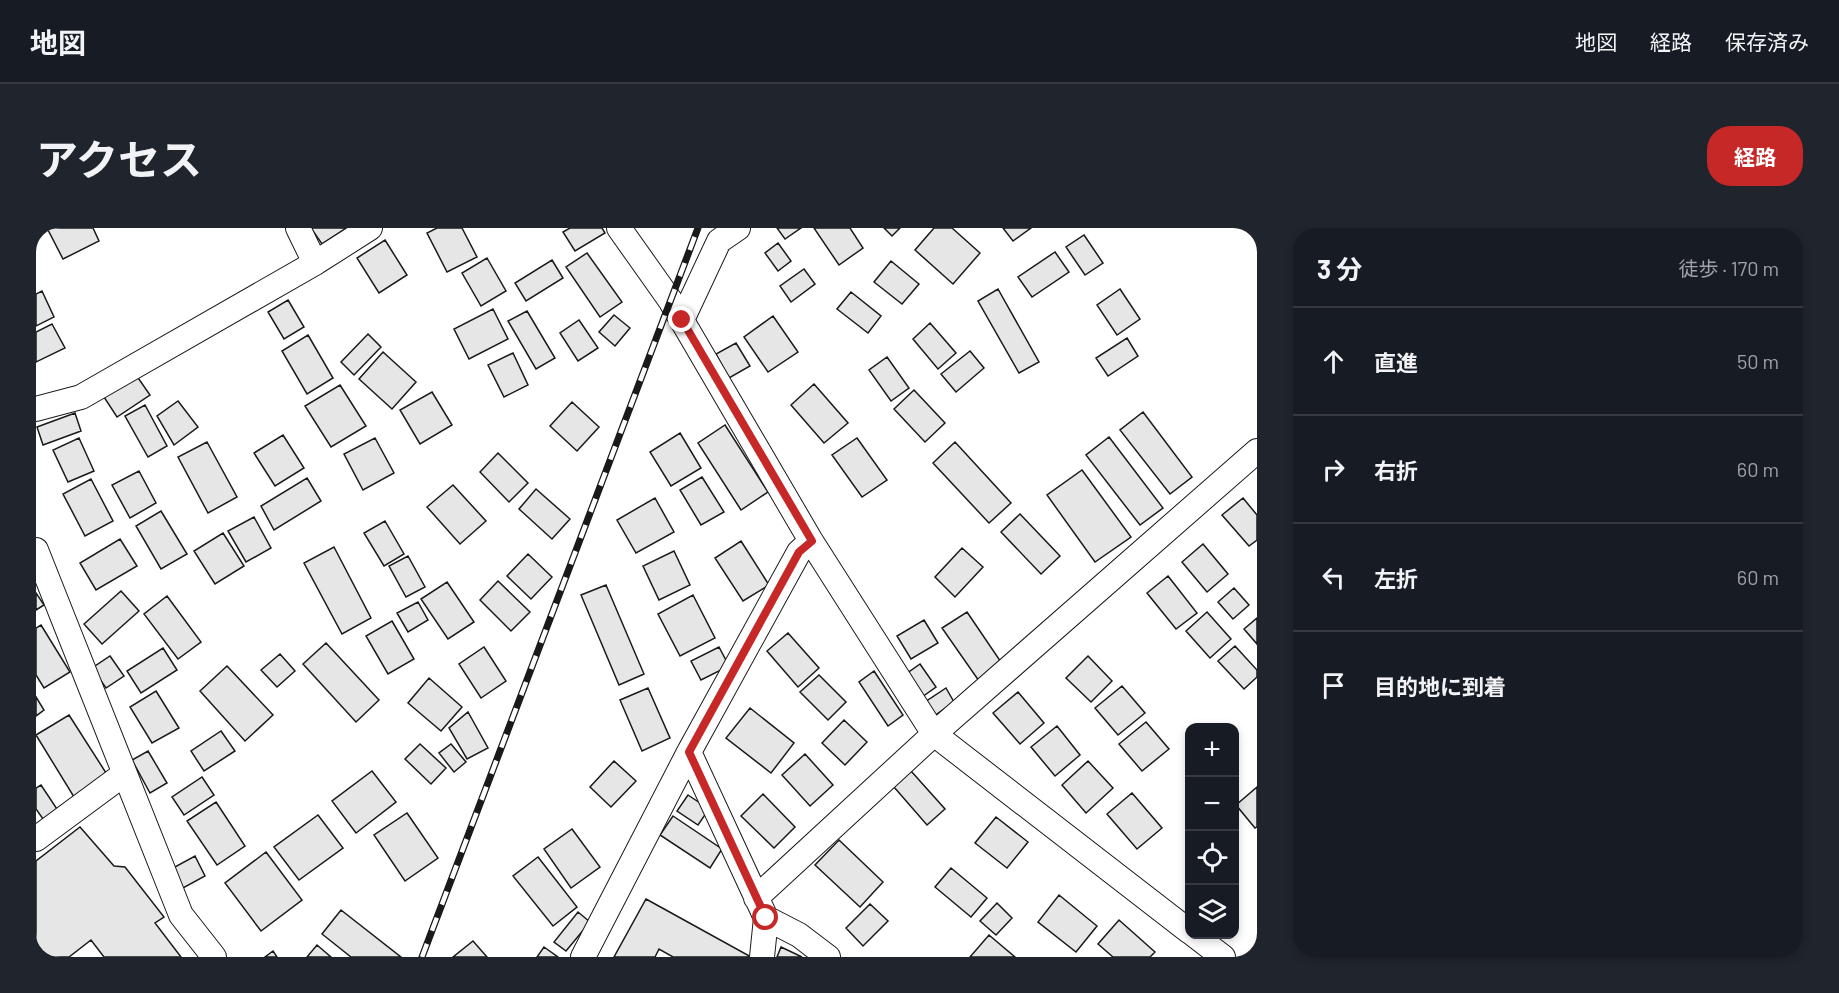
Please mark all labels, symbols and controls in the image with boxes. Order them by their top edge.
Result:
text: 地図 [30,25,86,59]
text: 地図 [1575,29,1617,54]
text: 経路 [1650,29,1692,54]
text: 保存済み [1725,29,1809,54]
button: 経路 [1707,126,1803,186]
text: アクセス [36,133,202,183]
text: 3 分 [1317,253,1362,284]
text: 徒歩 · 170 m [1679,256,1779,280]
route end [668,306,694,332]
icon: ahead [1317,345,1350,378]
text: 直進 [1374,349,1418,375]
text: 50 m [1737,349,1779,373]
icon: right [1317,453,1350,486]
text: 右折 [1374,457,1418,483]
text: 60 m [1737,457,1779,481]
icon: left [1317,561,1350,594]
text: 左折 [1374,565,1418,591]
text: 60 m [1737,565,1779,589]
icon: arrive [1317,669,1350,702]
text: 目的地に到着 [1374,673,1506,699]
map controls [1185,723,1239,939]
button: + [1185,723,1239,777]
button: − [1185,777,1239,831]
button: locate [1185,831,1239,885]
button: layers [1185,885,1239,939]
route start [752,904,778,930]

